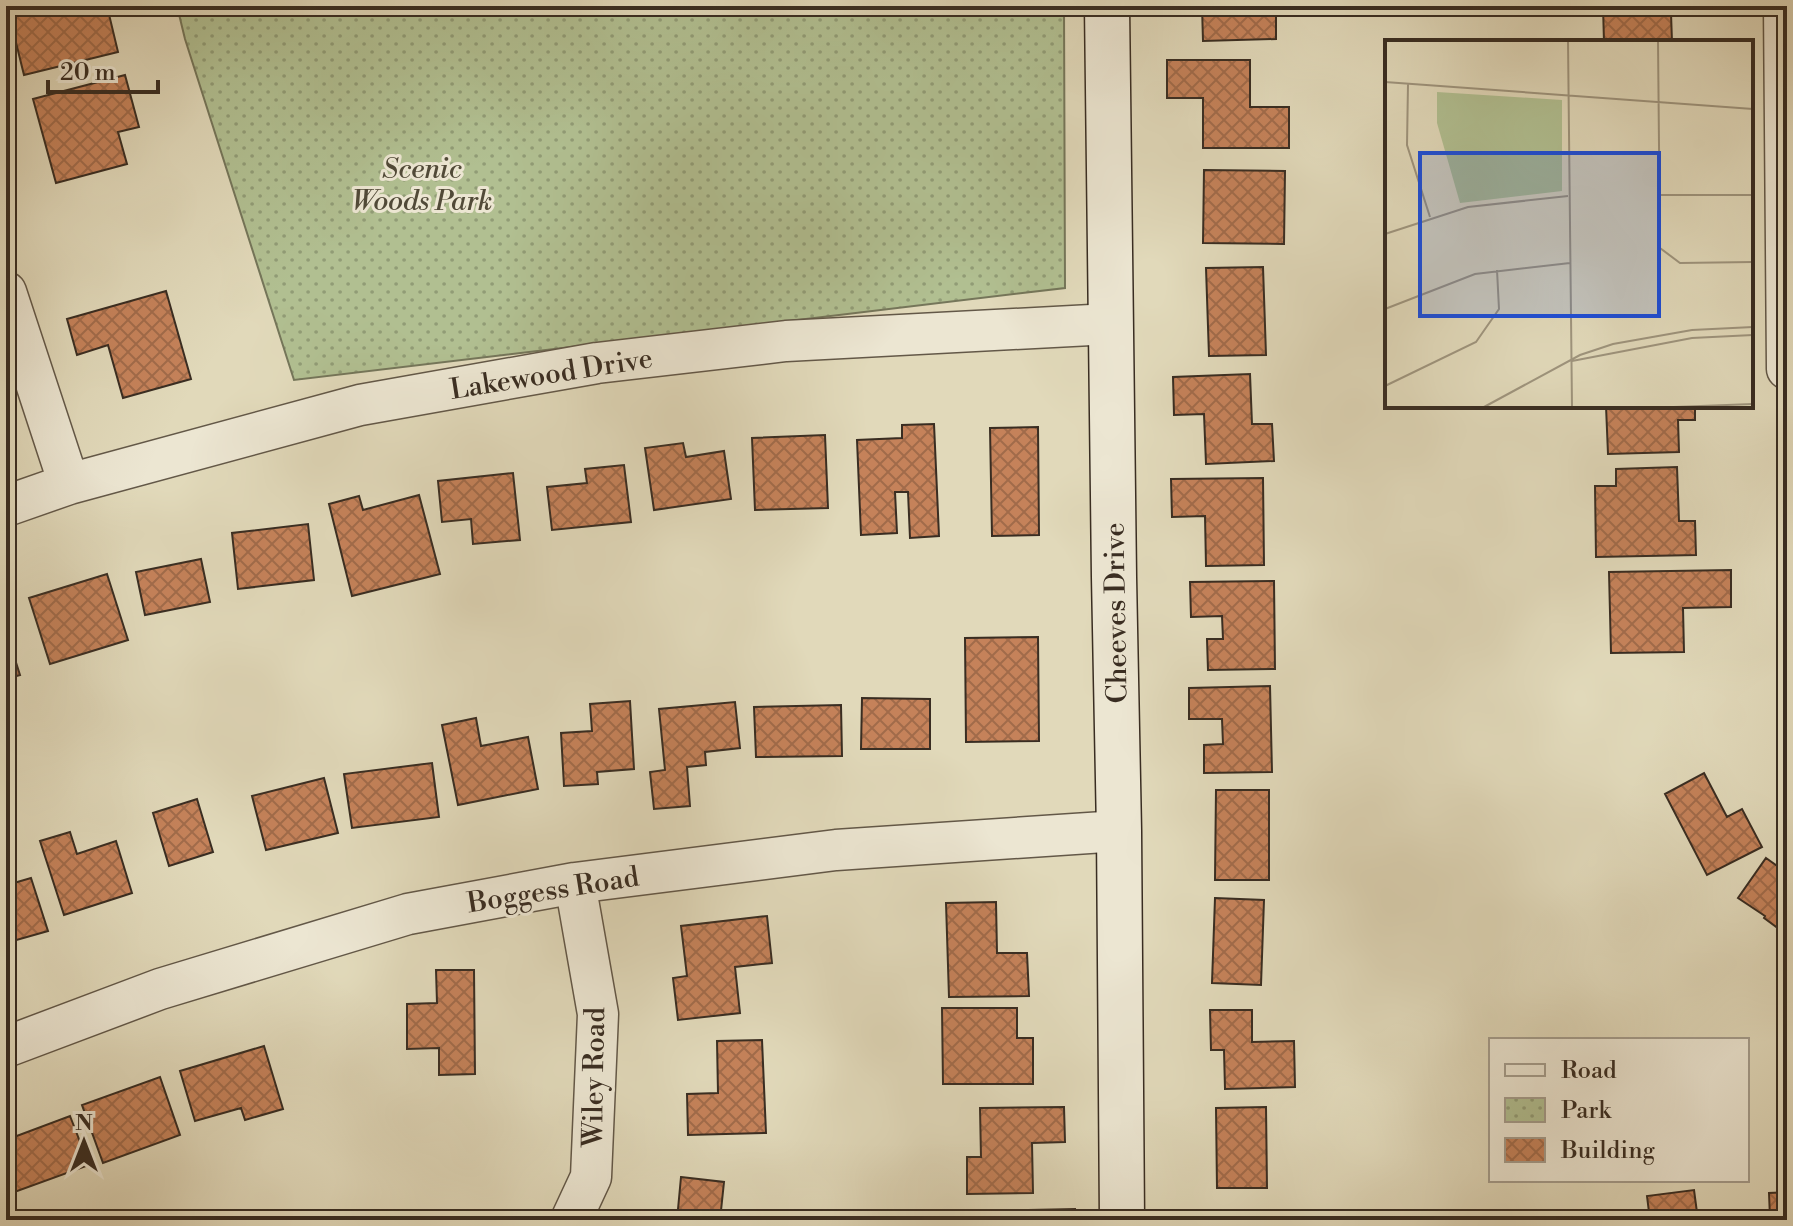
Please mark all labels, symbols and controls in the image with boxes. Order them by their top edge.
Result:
inset map [1385,40,1753,408]
scale bar [48,44,158,94]
text: 20 m [60,58,116,88]
park label: Scenic Woods Park [352,152,492,219]
street label: Lakewood Drive [447,341,655,408]
street label: Cheeves Drive [1097,522,1136,704]
street label: Boggess Road [464,860,642,921]
street label: Wiley Road [576,1007,613,1148]
legend [1489,1038,1749,1182]
text: Road [1561,1056,1617,1086]
text: Park [1561,1096,1612,1126]
north arrow [44,1102,124,1182]
text: N [75,1110,93,1137]
text: Building [1560,1136,1655,1166]

